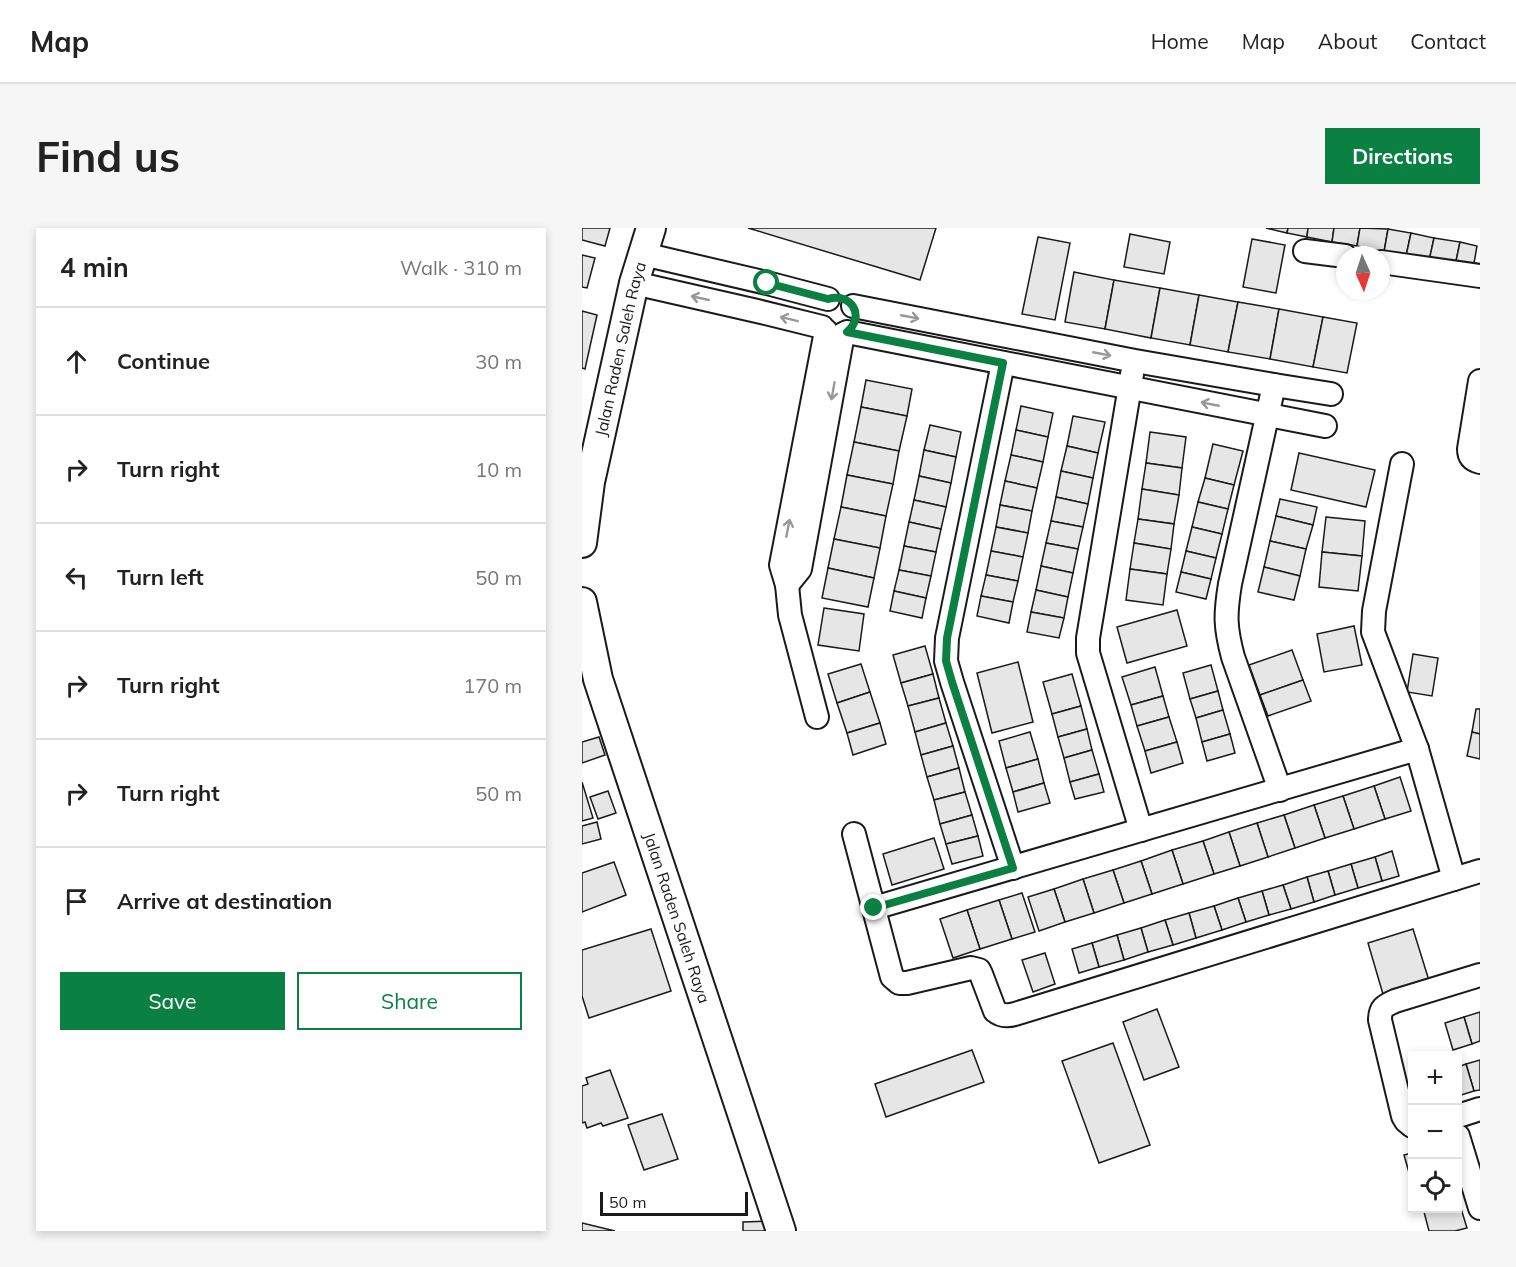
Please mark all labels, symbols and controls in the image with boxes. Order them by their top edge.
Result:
text: Map [30,24,89,59]
text: Home [1151,28,1209,54]
text: Map [1242,28,1285,54]
text: About [1318,28,1377,54]
text: Contact [1410,28,1486,54]
button: Directions [1325,128,1480,184]
text: Find us [36,130,180,183]
north arrow [1336,246,1390,300]
text: 4 min [60,251,129,284]
text: Walk · 310 m [400,255,522,280]
street label: Jalan Raden Saleh Raya [590,259,650,438]
route start [753,269,779,295]
one-way arrow [691,292,710,303]
one-way arrow [900,312,920,323]
one-way arrow [780,313,799,325]
icon: ahead [60,345,93,378]
text: Continue [117,347,210,375]
text: 30 m [475,349,522,374]
one-way arrow [1091,349,1111,360]
one-way arrow [827,381,838,400]
one-way arrow [1200,398,1220,409]
icon: right [60,453,93,486]
text: Turn right [117,455,220,483]
text: 10 m [475,457,522,482]
one-way arrow [783,519,794,538]
icon: left [60,561,93,594]
text: Turn left [117,563,204,591]
text: 50 m [475,565,522,590]
icon: right [60,669,93,702]
text: Turn right [117,671,220,699]
text: 170 m [463,673,522,698]
icon: right [60,777,93,810]
text: Turn right [117,779,220,807]
text: 50 m [475,781,522,806]
street label: Jalan Raden Saleh Raya [639,830,715,1006]
icon: arrive [60,885,93,918]
text: Arrive at destination [117,887,332,915]
route end [860,894,886,920]
button: Save [60,972,285,1030]
button: Share [297,972,522,1030]
map controls [1408,1051,1462,1213]
button: + [1408,1051,1462,1105]
button: − [1408,1105,1462,1159]
button: locate [1408,1159,1462,1213]
scale bar [600,1189,748,1216]
text: 50 m [609,1192,646,1212]

